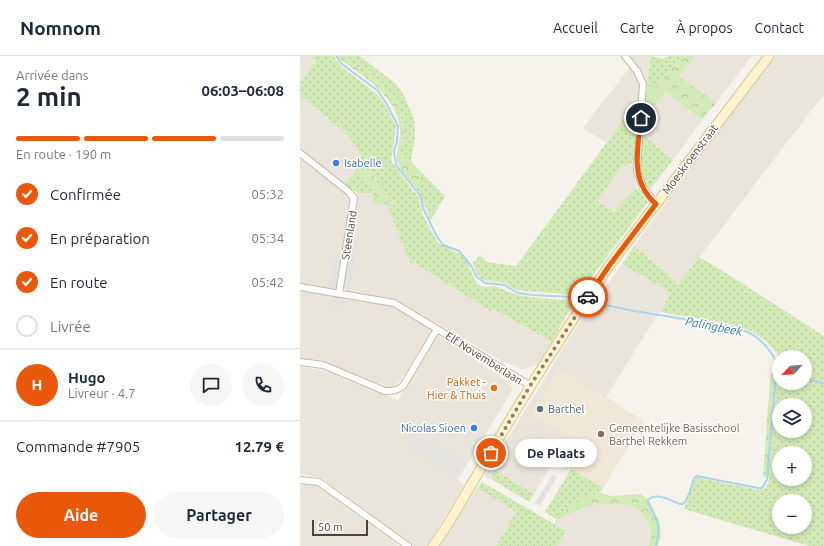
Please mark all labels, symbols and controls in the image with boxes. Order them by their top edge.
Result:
text: Nomnom [20,17,101,39]
text: Accueil [553,20,598,36]
text: Carte [620,20,654,36]
text: À propos [676,20,733,36]
text: Contact [755,20,804,36]
text: Arrivée dans [16,68,88,82]
text: 2 min [16,82,82,111]
text: 06:03–06:08 [201,82,284,99]
pin [624,101,658,135]
icon: home [630,107,652,129]
street label: Moeskroenstraat [660,121,721,196]
text: En route · 190 m [16,147,111,161]
place label: Isabelle [344,157,382,169]
marker: Isabelle [331,158,341,168]
icon: check [16,183,38,205]
text: Confirmée [50,186,121,203]
text: 05:32 [251,187,284,201]
street label: Steenland [339,209,359,261]
icon: check [16,227,38,249]
text: En préparation [50,230,150,247]
text: 05:34 [251,231,284,245]
icon: check [16,271,38,293]
text: En route [50,274,108,291]
text: 05:42 [251,275,284,289]
courier [568,277,608,317]
icon: car [577,286,599,308]
water label: Palingbeek [684,314,744,338]
text: Livrée [50,318,91,335]
street label: Elf Novemberlaan [443,330,525,386]
north arrow [772,350,812,390]
map controls [772,350,812,534]
button: chat [190,364,232,406]
button: phone [242,364,284,406]
text: Hugo [68,369,106,386]
text: H [32,376,42,393]
place label: Pakket - Hier & Thuis [427,376,486,401]
marker: Pakket - Hier & Thuis [489,383,499,393]
text: Livreur · 4.7 [68,386,136,400]
button: layers [772,398,812,438]
place label: Barthel [548,403,584,415]
marker: Barthel [535,404,545,414]
place label: Nicolas Sioen [401,422,466,434]
place label: Gemeentelijke Basisschool Barthel Rekkem [609,422,740,447]
marker: Nicolas Sioen [469,423,479,433]
marker: Gemeentelijke Basisschool Barthel Rekkem [596,429,606,439]
pin [474,436,508,470]
text: Commande #7905 [16,438,140,455]
text: 12.79 € [234,438,284,455]
callout: De Plaats [515,439,597,467]
icon: bag [480,442,502,464]
text: De Plaats [527,446,585,460]
button: + [772,446,812,486]
button: Aide [16,492,146,538]
button: Partager [154,492,284,538]
button: − [772,494,812,534]
scale bar [312,518,368,537]
text: 50 m [318,521,342,533]

